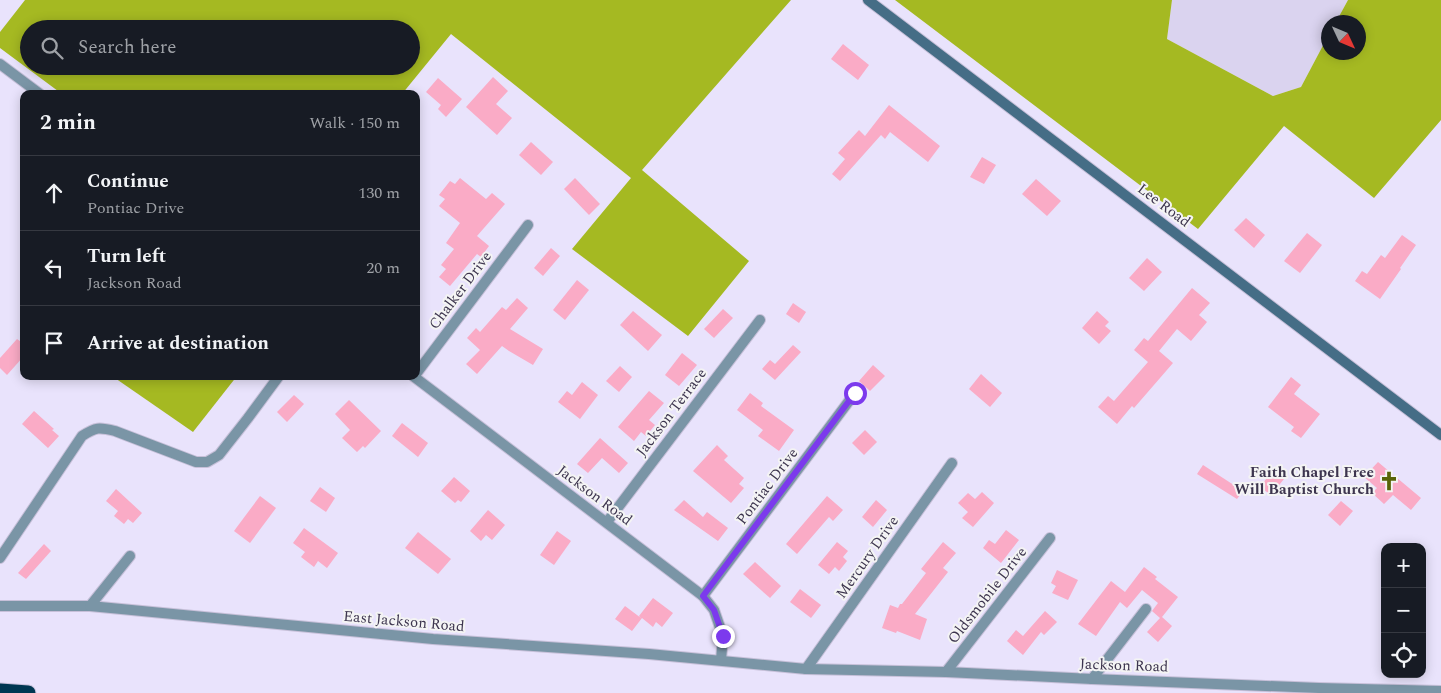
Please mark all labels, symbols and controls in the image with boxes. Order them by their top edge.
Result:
north arrow [1321,15,1366,60]
search box [20,20,420,75]
text: Search here [78,33,177,62]
icon: search [38,34,66,62]
text: 2 min [40,107,96,139]
text: Walk · 150 m [309,111,400,135]
text: Continue [87,167,169,196]
street label: Lee Road [1132,178,1195,233]
icon: ahead [40,179,68,207]
text: 130 m [358,181,400,205]
text: Pontiac Drive [87,196,184,220]
text: Turn left [87,242,166,271]
street label: Chalker Drive [423,246,498,334]
icon: left [40,254,68,282]
text: 20 m [366,256,400,280]
text: Jackson Road [87,271,182,295]
icon: arrive [40,329,68,357]
text: Arrive at destination [87,329,269,358]
street label: Jackson Terrace [630,363,712,461]
route start [844,382,867,405]
street label: Pontiac Drive [731,443,804,530]
street label: Jackson Road [552,459,637,531]
place label: Faith Chapel Free Will Baptist Church [1234,461,1374,501]
church icon: Faith Chapel Free Will Baptist Church [1378,470,1400,492]
street label: Mercury Drive [830,511,905,604]
street label: Oldsmobile Drive [942,542,1033,649]
map controls [1381,543,1426,678]
button: + [1381,543,1426,588]
button: − [1381,588,1426,633]
street label: East Jackson Road [342,605,465,638]
route end [712,625,735,648]
button: locate [1381,633,1426,678]
street label: Jackson Road [1079,652,1169,679]

